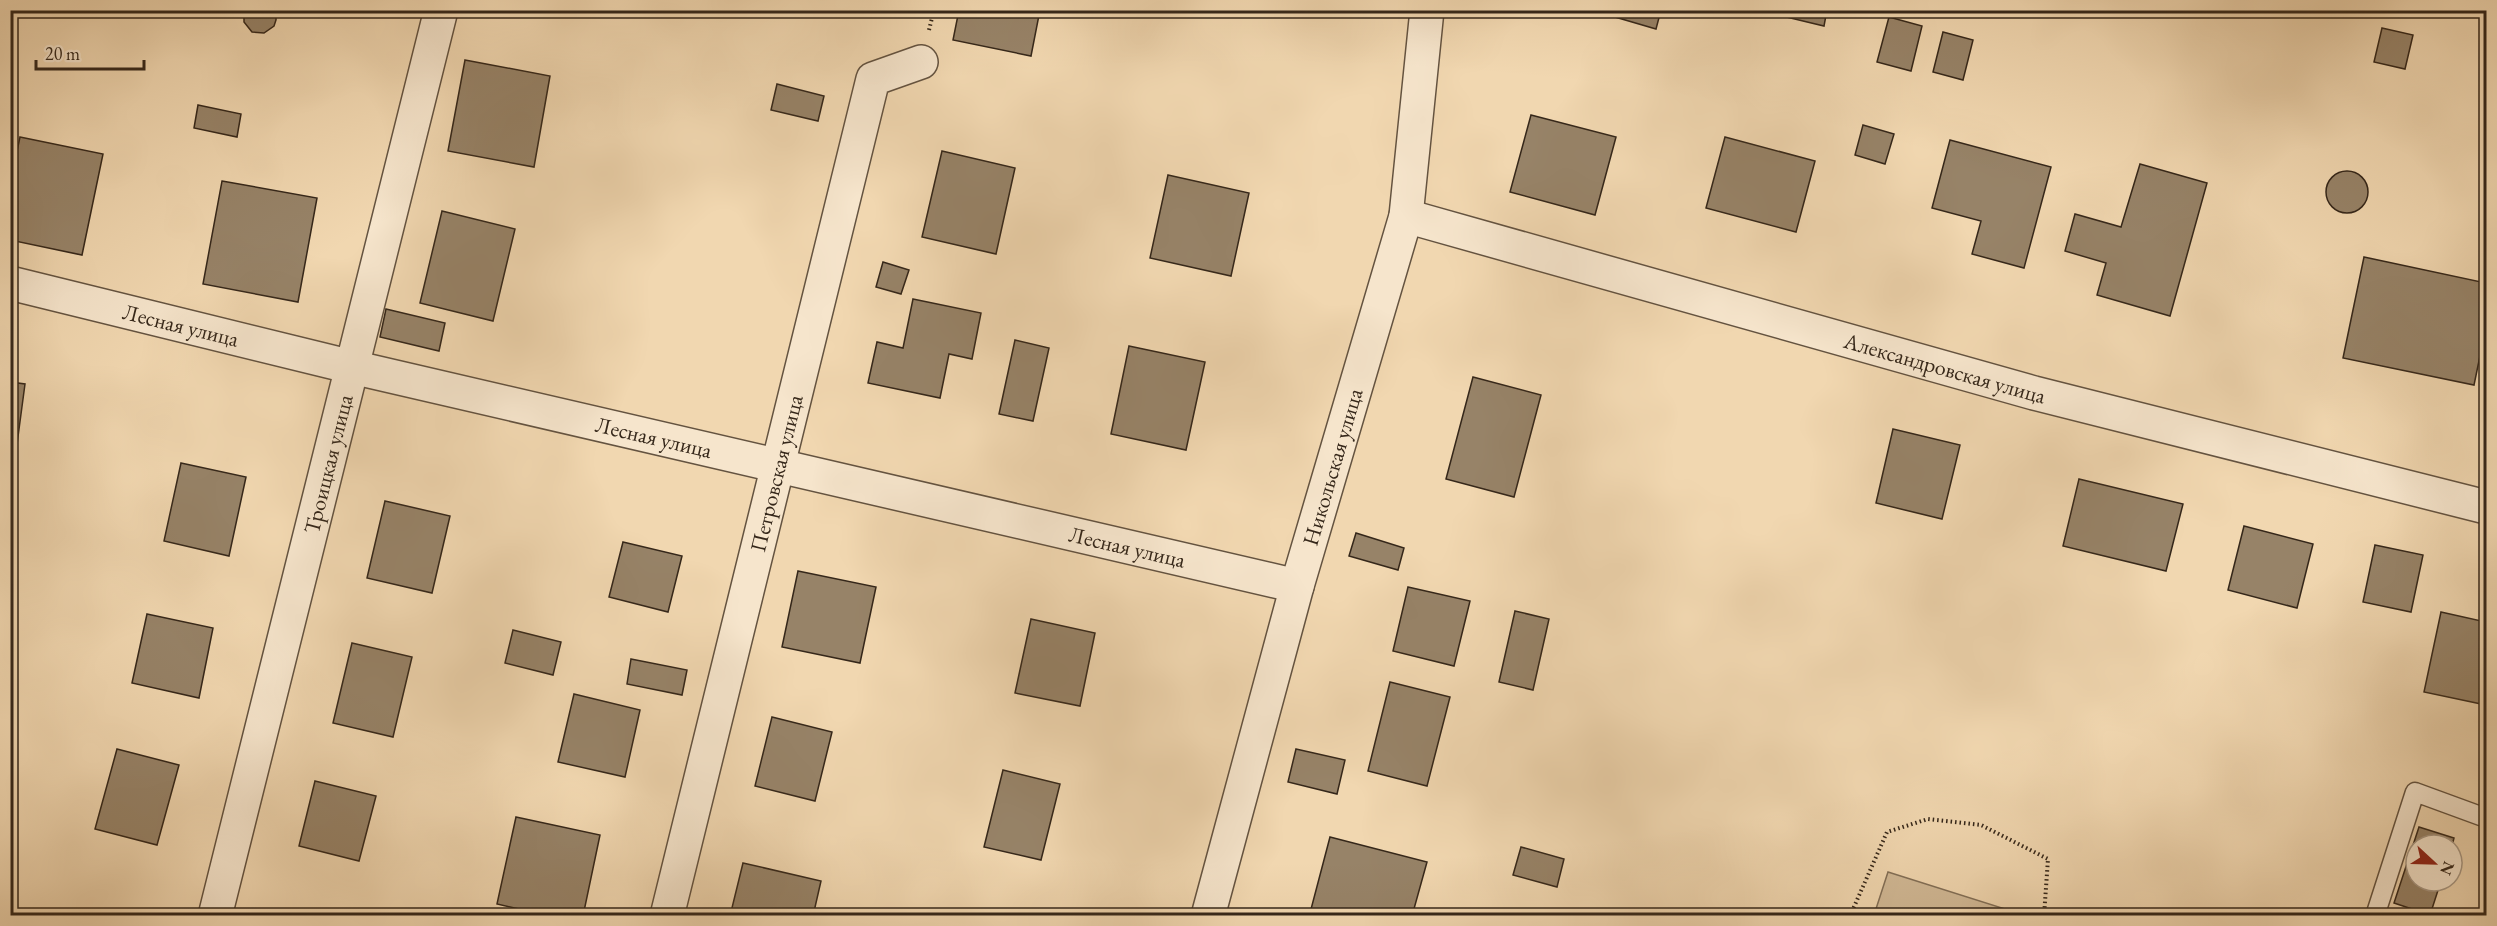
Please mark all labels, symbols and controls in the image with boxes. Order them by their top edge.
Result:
scale bar [36,33,144,71]
text: 20 m [45,42,80,65]
street label: Лесная улица [120,297,242,354]
street label: Александровская улица [1840,326,2049,410]
street label: Никольская улица [1296,385,1370,549]
street label: Троицкая улица [297,391,360,537]
street label: Петровская улица [743,392,810,555]
street label: Лесная улица [593,410,715,465]
street label: Лесная улица [1066,520,1188,575]
north arrow [2404,833,2464,893]
text: N [2435,858,2460,878]

